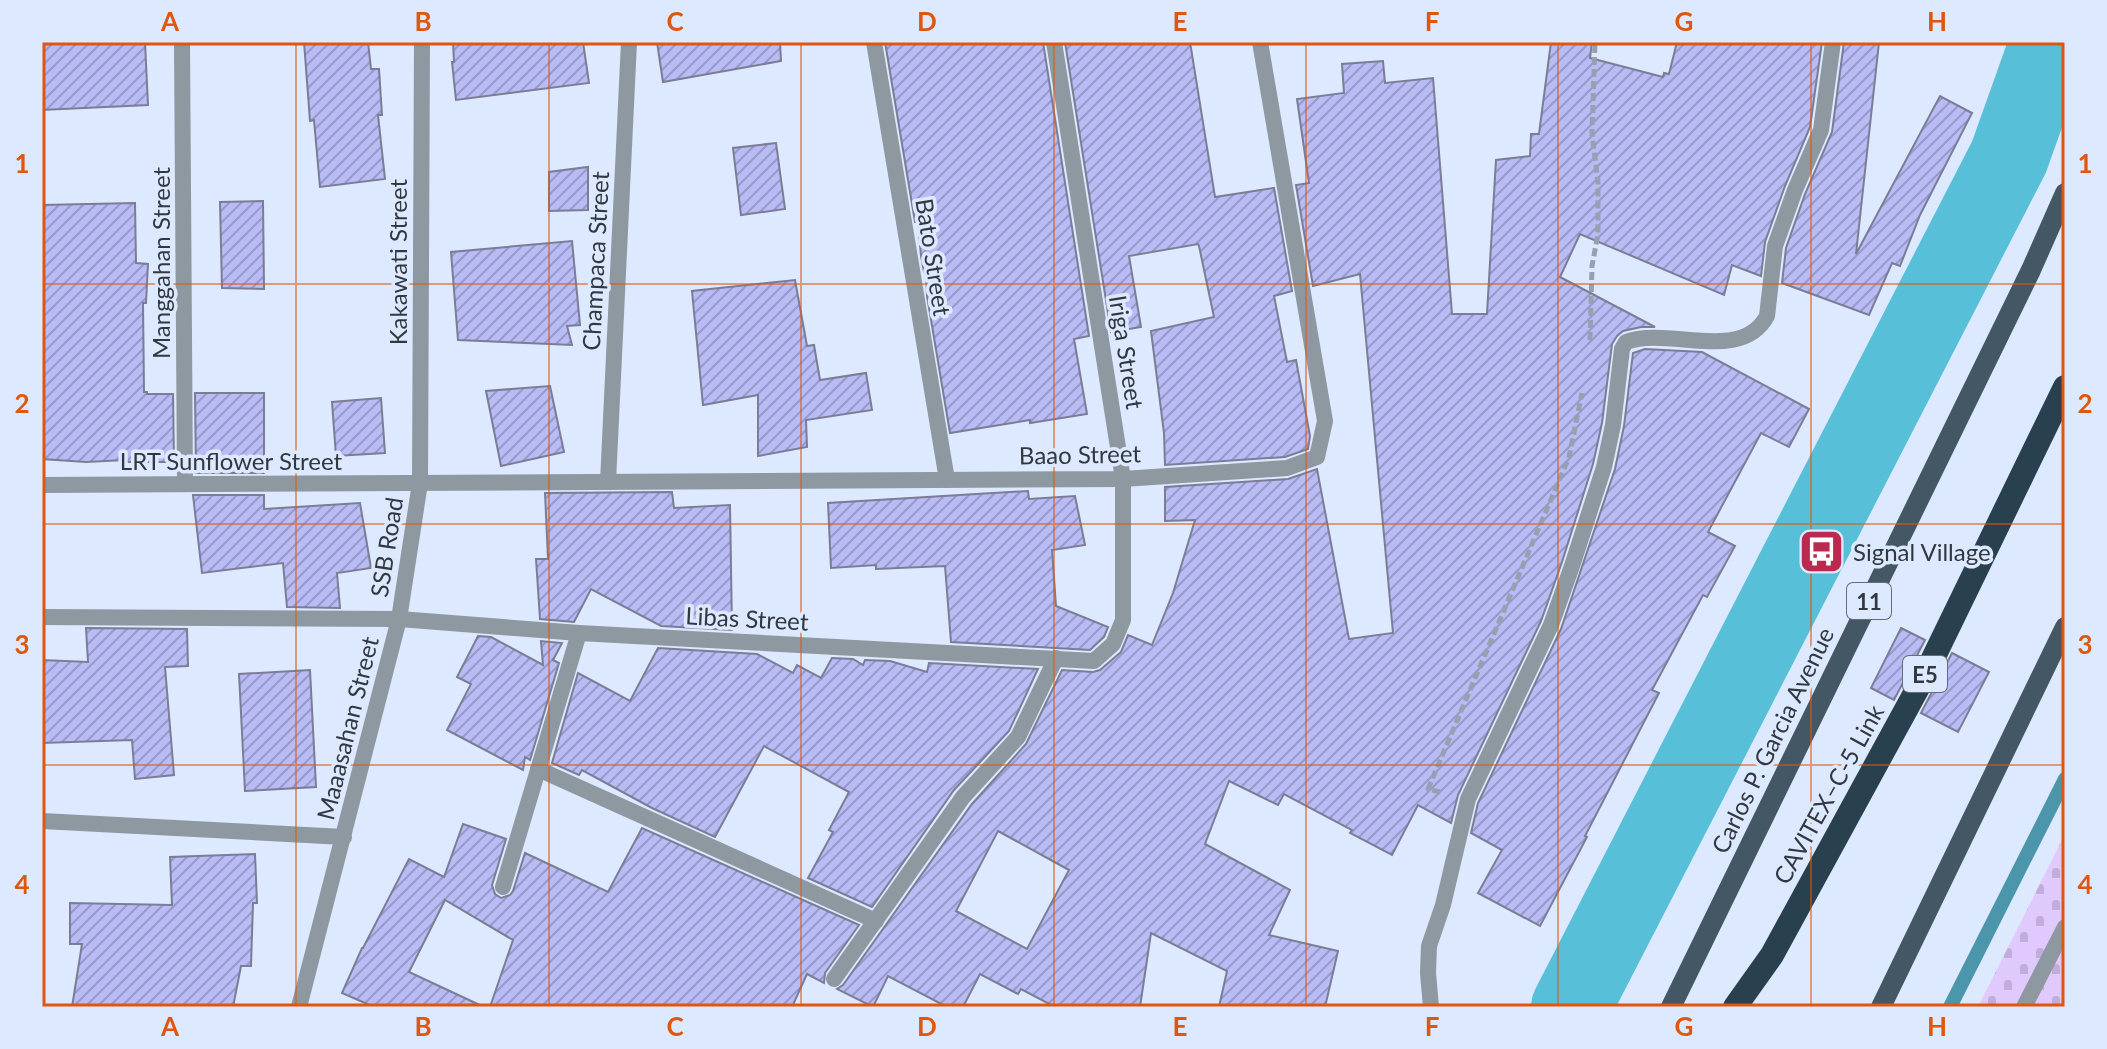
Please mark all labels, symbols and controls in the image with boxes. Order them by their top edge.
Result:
text: A [160,5,180,37]
text: B [414,5,432,37]
text: C [666,5,684,37]
text: D [917,5,937,37]
text: E [1173,5,1187,37]
text: F [1425,5,1439,37]
text: G [1675,5,1693,37]
text: H [1927,5,1947,37]
text: 1 [14,147,30,179]
text: 1 [2077,147,2093,179]
street label: Manggahan Street [146,167,175,359]
street label: Champaca Street [576,170,614,351]
street label: Kakawati Street [383,178,412,345]
street label: Bato Street [910,196,958,318]
street label: Iriga Street [1104,293,1150,411]
text: 2 [14,387,30,419]
text: 2 [2077,387,2093,419]
street label: Baao Street [1019,438,1142,470]
street label: LRT Sunflower Street [120,446,343,475]
street label: SSB Road [364,495,408,599]
bus stop icon: Signal Village [1798,527,1846,575]
place label: Signal Village [1853,537,1991,566]
road number: 11 [1847,583,1891,619]
street label: Libas Street [685,600,810,636]
street label: Carlos P. Garcia Avenue [1705,622,1839,858]
text: 3 [14,628,30,660]
text: 3 [2077,628,2093,660]
street label: Maaasahan Street [310,633,384,823]
road number: E5 [1903,656,1947,692]
street label: CAVITEX–C-5 Link [1767,699,1890,889]
text: 4 [14,868,30,900]
text: 4 [2077,868,2093,900]
text: A [160,1010,180,1042]
text: B [414,1010,432,1042]
text: C [666,1010,684,1042]
text: D [917,1010,937,1042]
text: E [1173,1010,1187,1042]
text: F [1425,1010,1439,1042]
text: G [1675,1010,1693,1042]
text: H [1927,1010,1947,1042]

